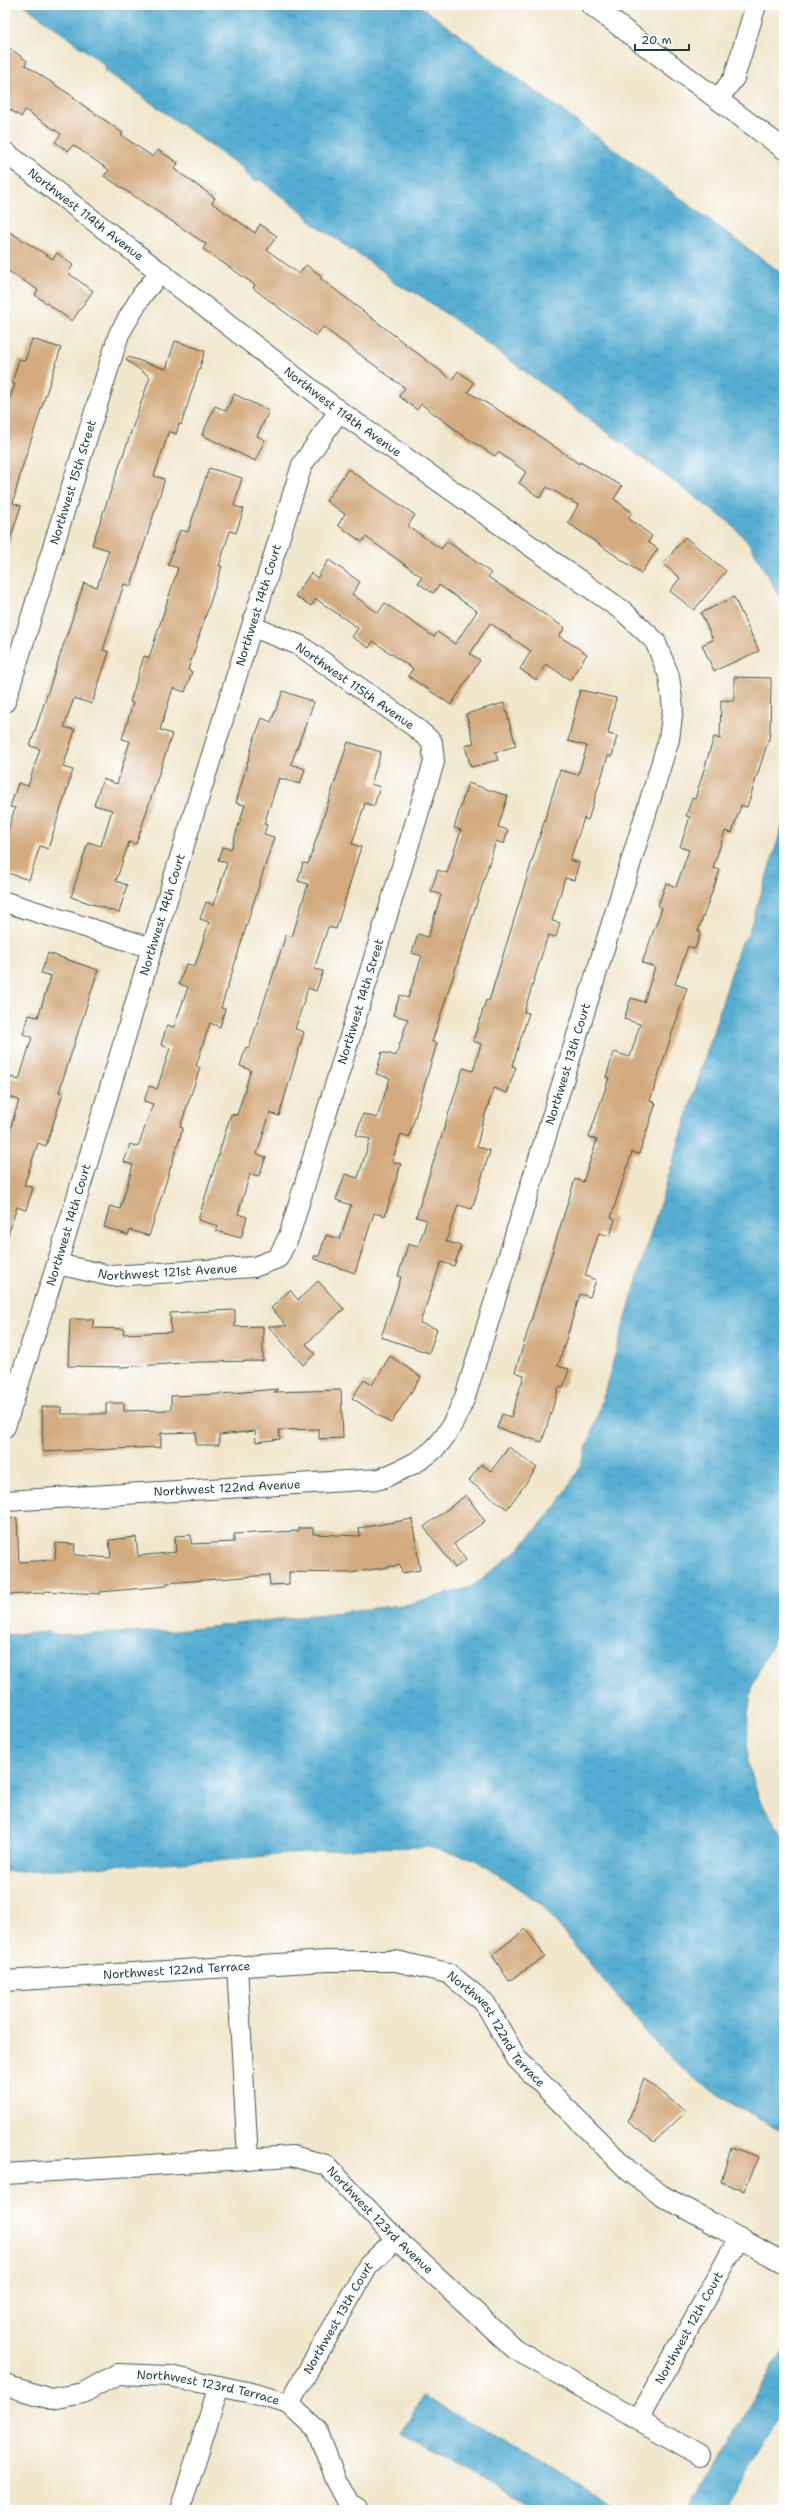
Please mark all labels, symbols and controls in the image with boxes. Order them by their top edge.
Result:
scale bar [635,26,689,52]
text: 20 m [641,32,672,48]
street label: Northwest 114th Avenue [25,165,147,265]
street label: Northwest 114th Avenue [281,363,405,461]
street label: Northwest 15th Street [46,418,100,547]
street label: Northwest 14th Court [232,542,285,668]
street label: Northwest 115th Avenue [292,639,418,733]
street label: Northwest 14th Court [136,852,189,978]
street label: Northwest 14th Street [334,937,387,1066]
street label: Northwest 13th Court [542,1001,594,1127]
street label: Northwest 14th Court [43,1162,95,1288]
street label: Northwest 121st Avenue [96,1260,238,1284]
street label: Northwest 122nd Avenue [153,1476,301,1500]
street label: Northwest 122nd Terrace [102,1958,251,1983]
street label: Northwest 122nd Terrace [444,1968,549,2091]
street label: Northwest 123rd Avenue [323,2163,437,2278]
street label: Northwest 13th Court [300,2258,376,2377]
street label: Northwest 12th Court [651,2269,727,2387]
street label: Northwest 123rd Terrace [136,2367,282,2409]

